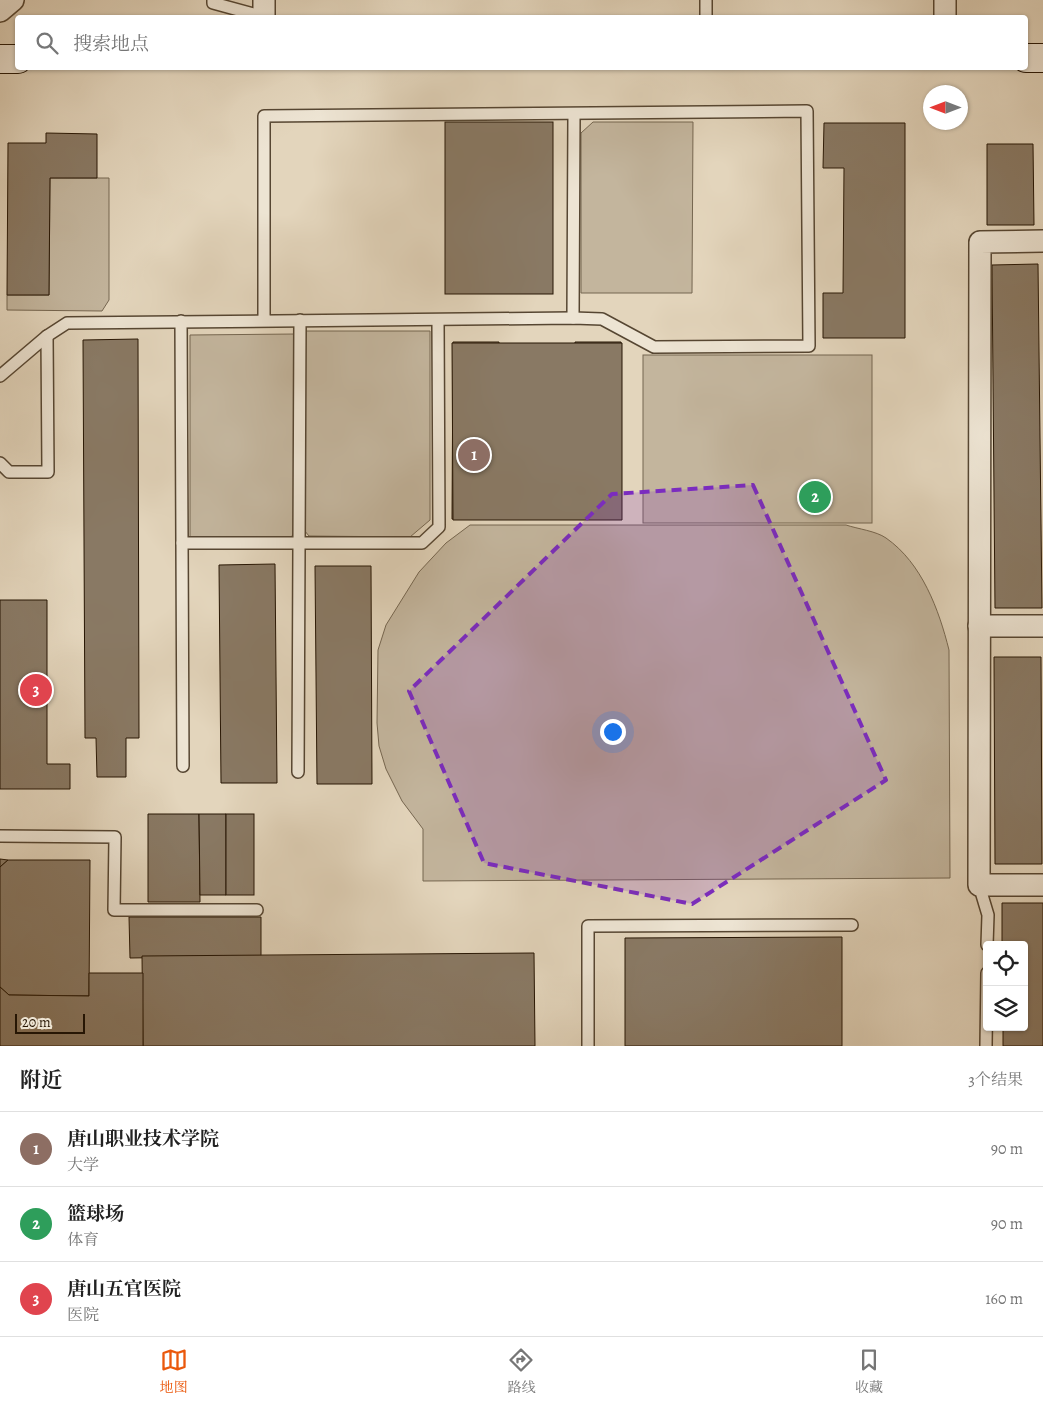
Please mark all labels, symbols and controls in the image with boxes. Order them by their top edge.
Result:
search box [15,15,1028,70]
icon: search [33,29,61,57]
text: 搜索地点 [73,31,149,57]
north arrow [923,85,968,130]
pin: 1 [458,436,490,474]
pin: 2 [799,478,831,516]
pin: 3 [20,671,52,709]
your location [600,719,626,745]
map controls [983,941,1028,1031]
button: locate [983,941,1028,986]
button: layers [983,986,1028,1031]
scale bar [15,1011,85,1034]
text: 20 m [22,1013,51,1032]
text: 附近 [20,1066,62,1094]
text: 3个结果 [968,1069,1023,1091]
text: 唐山职业技术学院 [67,1126,219,1152]
text: 1 [33,1138,39,1160]
text: 90 m [991,1138,1023,1160]
text: 大学 [67,1154,99,1176]
text: 篮球场 [67,1201,124,1227]
text: 2 [32,1213,40,1235]
text: 90 m [991,1213,1023,1235]
text: 体育 [67,1229,99,1251]
text: 唐山五官医院 [67,1276,181,1302]
text: 3 [33,1288,39,1310]
text: 160 m [985,1288,1023,1310]
text: 医院 [67,1304,99,1326]
tab: 地图 [160,1346,188,1397]
tab: 路线 [507,1346,535,1397]
tab: 收藏 [855,1346,883,1397]

